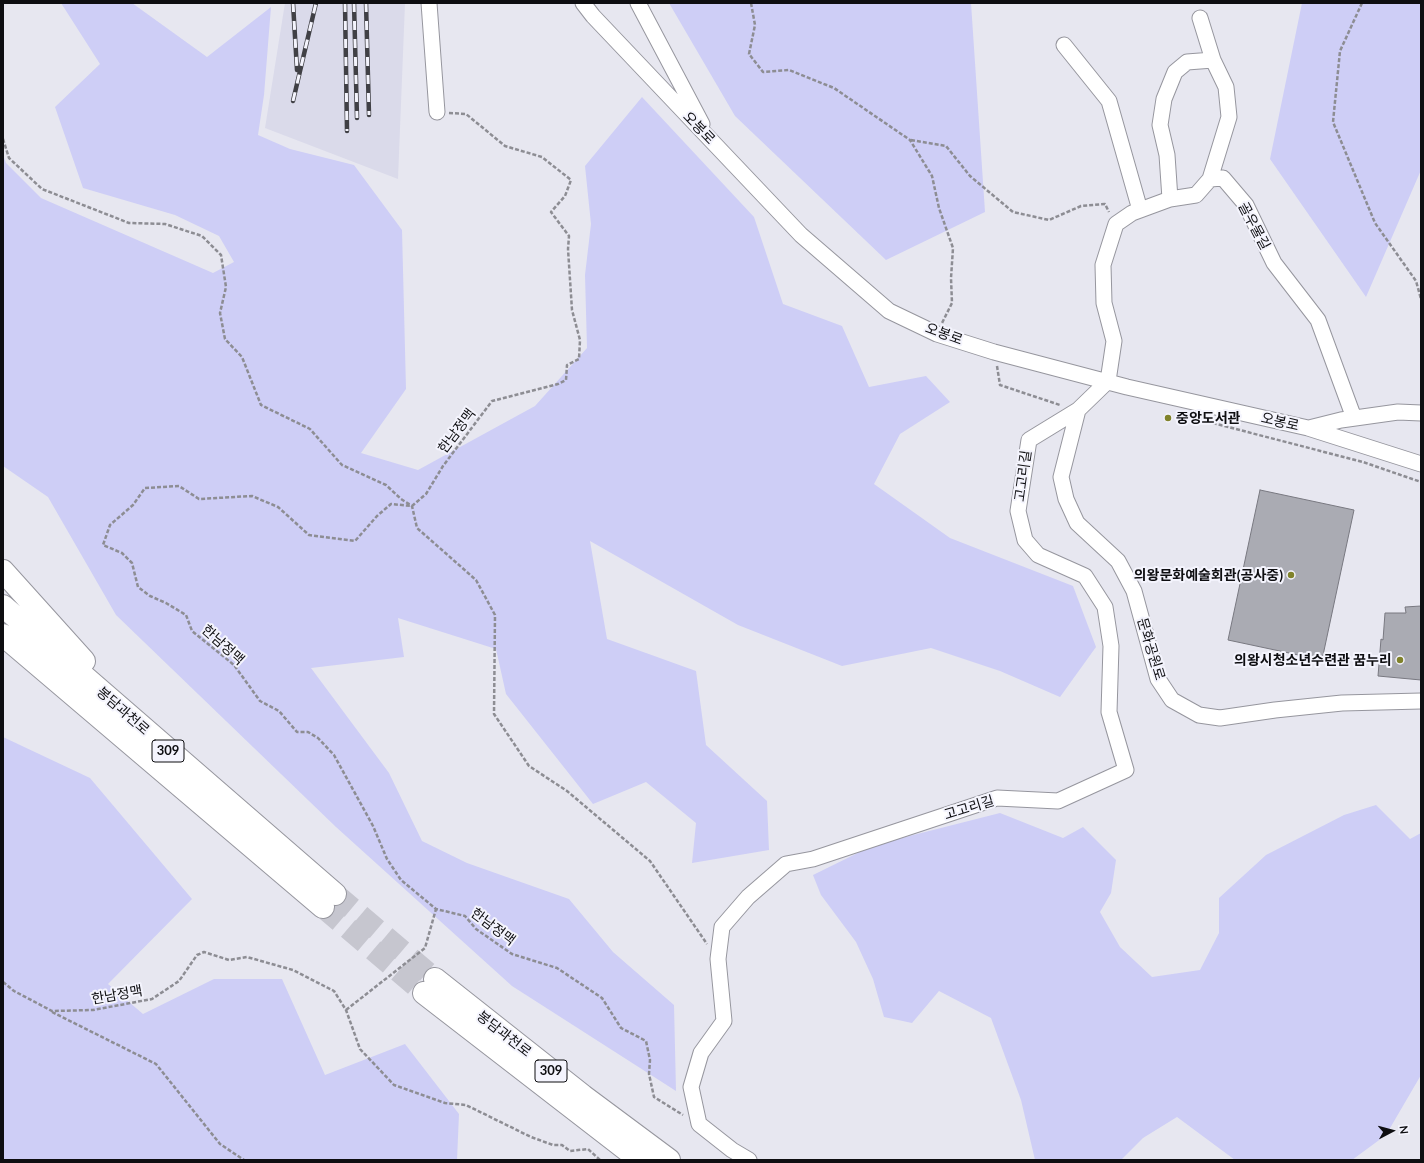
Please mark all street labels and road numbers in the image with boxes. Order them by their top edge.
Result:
street label: 오봉로 [680,108,718,148]
street label: 골우물길 [1234,199,1274,253]
street label: 오봉로 [923,319,965,349]
street label: 한남정맥 [435,405,479,457]
street label: 오봉로 [1259,409,1301,435]
street label: 고고리길 [1011,449,1035,503]
street label: 문화공원로 [1134,616,1168,682]
street label: 한남정맥 [198,622,248,668]
street label: 봉담과천로 [93,684,153,738]
road number: 309 [152,740,184,762]
street label: 고고리길 [942,792,996,824]
street label: 한남정맥 [467,905,519,949]
street label: 한남정맥 [90,982,144,1008]
street label: 봉담과천로 [473,1008,535,1060]
road number: 309 [535,1060,567,1082]

